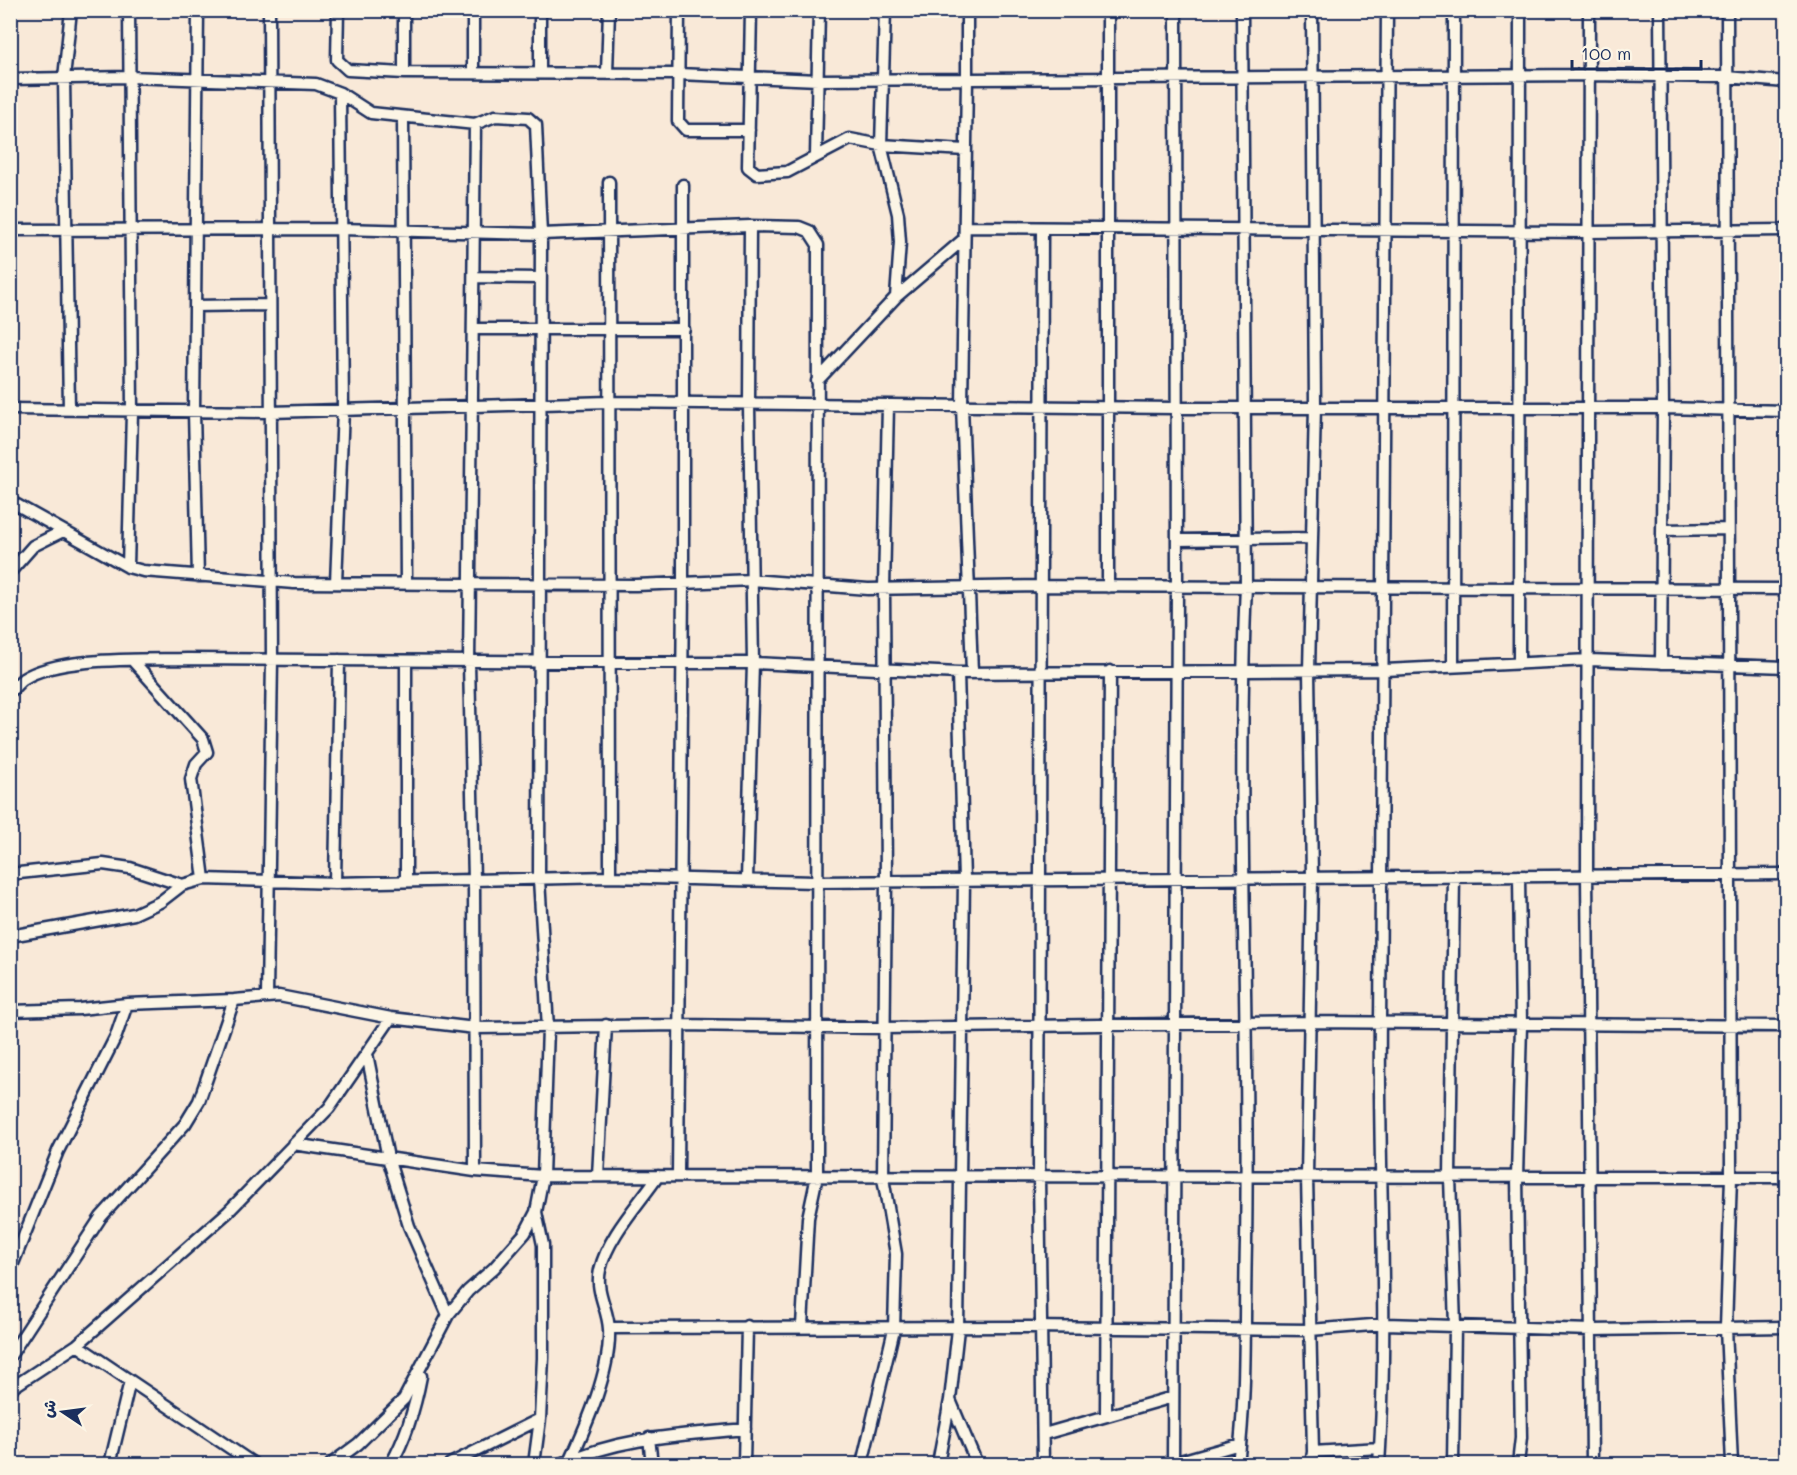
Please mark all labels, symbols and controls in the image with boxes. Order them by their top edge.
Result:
scale bar [1572,33,1701,71]
text: 100 m [1581,41,1631,65]
north arrow [33,1382,93,1442]
text: ش [36,1398,60,1419]

